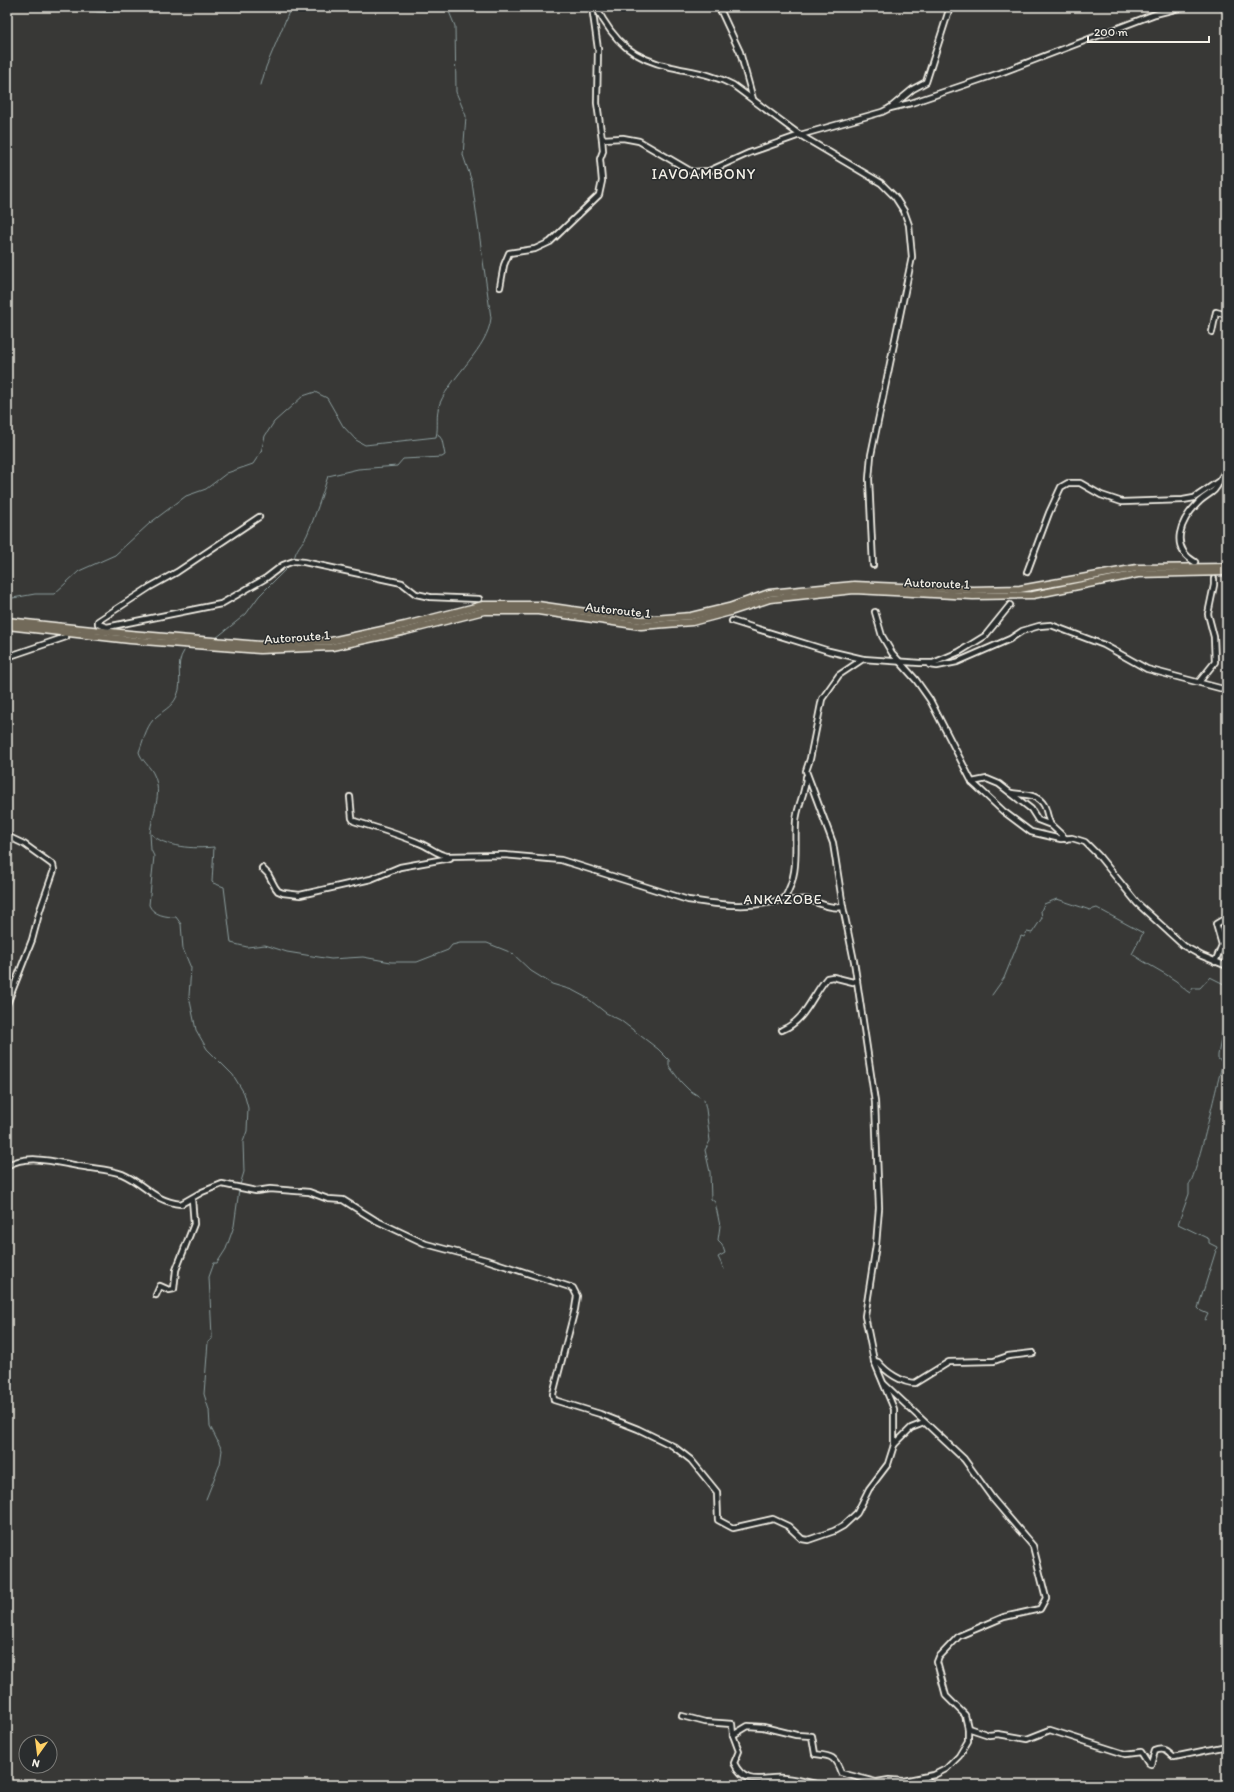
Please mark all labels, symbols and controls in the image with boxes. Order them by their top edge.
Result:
scale bar [1088,18,1209,44]
text: 200 m [1094,25,1128,39]
district label: IAVOAMBONY [652,165,756,183]
street label: Autoroute 1 [904,574,970,592]
street label: Autoroute 1 [585,599,651,621]
street label: Autoroute 1 [264,627,330,647]
district label: ANKAZOBE [743,891,823,908]
north arrow [18,1734,58,1774]
text: N [31,1756,41,1770]

